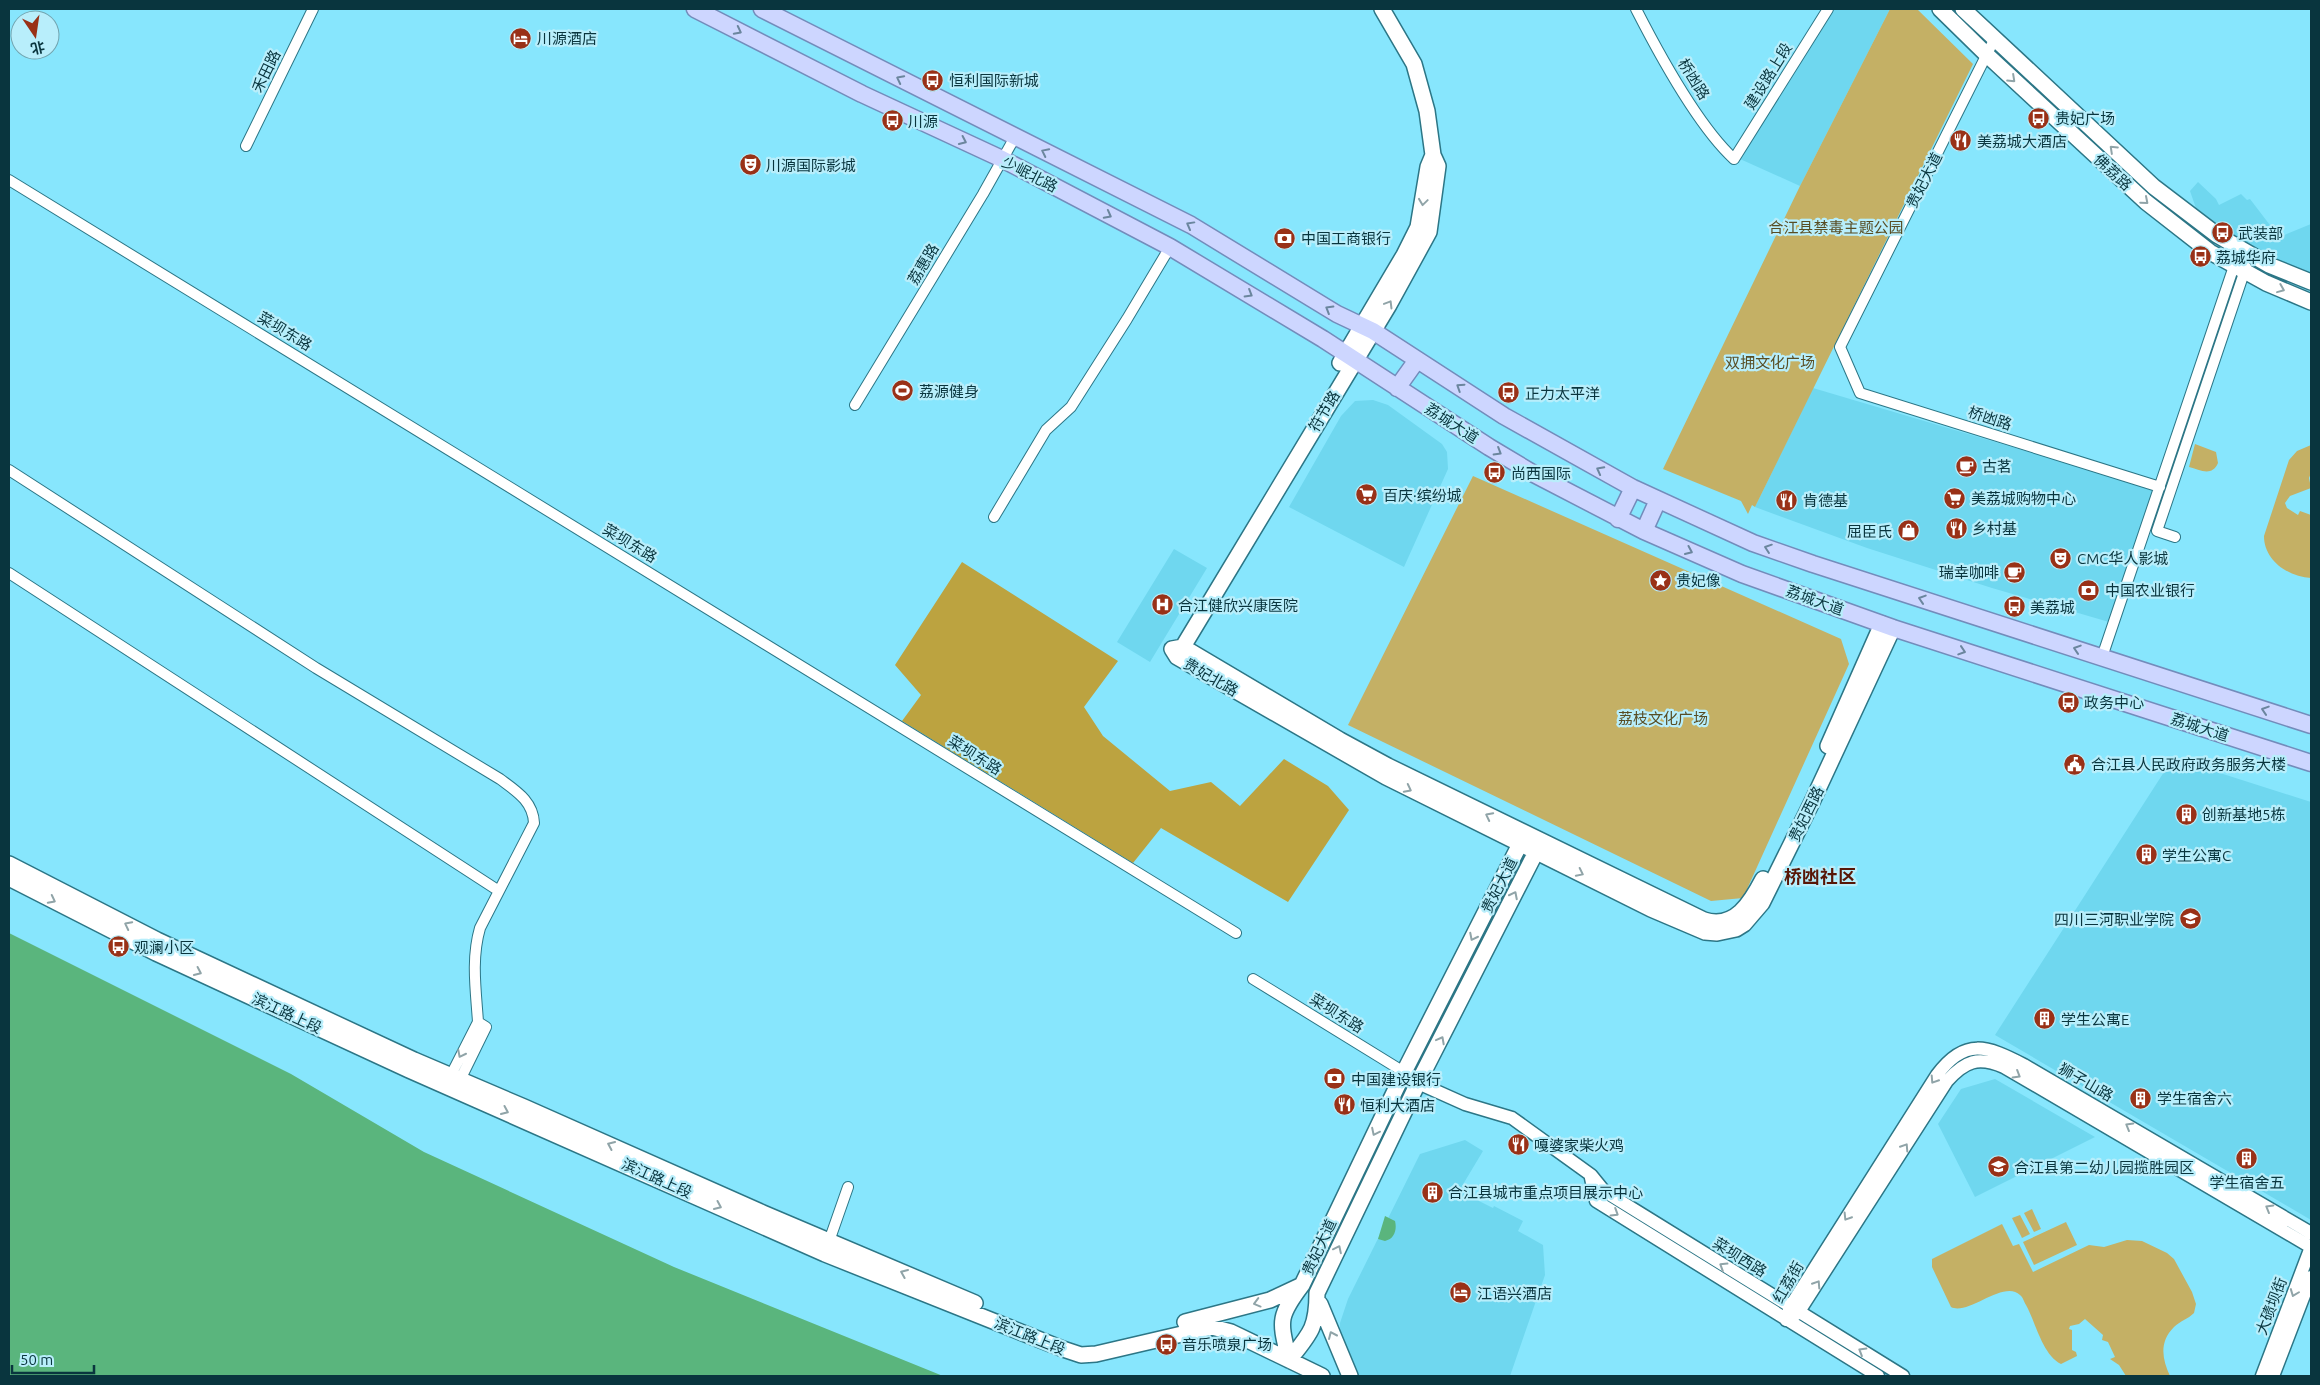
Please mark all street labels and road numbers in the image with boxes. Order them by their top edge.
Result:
street label: 建设路上段 [1741,40,1795,112]
street label: 禾田路 [248,47,284,95]
street label: 桥凼路 [1675,55,1713,103]
street label: 贵妃大道 [1903,149,1945,211]
street label: 佛荔路 [2091,150,2135,194]
street label: 少岷北路 [999,153,1061,195]
street label: 荔惠路 [904,240,942,288]
street label: 菜坝东路 [255,308,315,354]
street label: 符节路 [1305,387,1343,435]
street label: 荔城大道 [1422,400,1482,446]
street label: 桥凼路 [1966,403,2014,433]
street label: 菜坝东路 [600,520,660,566]
street label: 荔城大道 [1784,582,1846,618]
street label: 贵妃北路 [1181,655,1241,699]
street label: 荔城大道 [2169,710,2231,744]
street label: 菜坝东路 [945,732,1005,778]
street label: 贵妃西路 [1785,783,1827,845]
street label: 贵妃大道 [1478,854,1520,916]
street label: 滨江路上段 [249,989,325,1037]
street label: 菜坝东路 [1307,990,1367,1036]
street label: 狮子山路 [2056,1060,2116,1104]
street label: 滨江路上段 [619,1155,695,1201]
street label: 贵妃大道 [1299,1216,1339,1278]
street label: 菜坝西路 [1710,1234,1770,1280]
street label: 红荔街 [1769,1258,1807,1306]
street label: 大碛坝街 [2252,1275,2290,1337]
street label: 滨江路上段 [992,1314,1068,1358]

